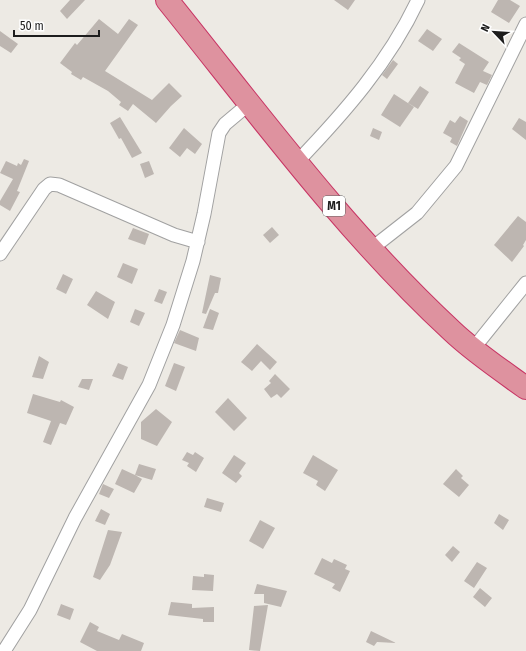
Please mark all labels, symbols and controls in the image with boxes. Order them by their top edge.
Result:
scale bar [14,12,99,38]
north arrow [474,12,514,52]
text: 50 m [20,19,44,33]
text: N [478,22,493,34]
road number: M1 [323,196,345,216]

